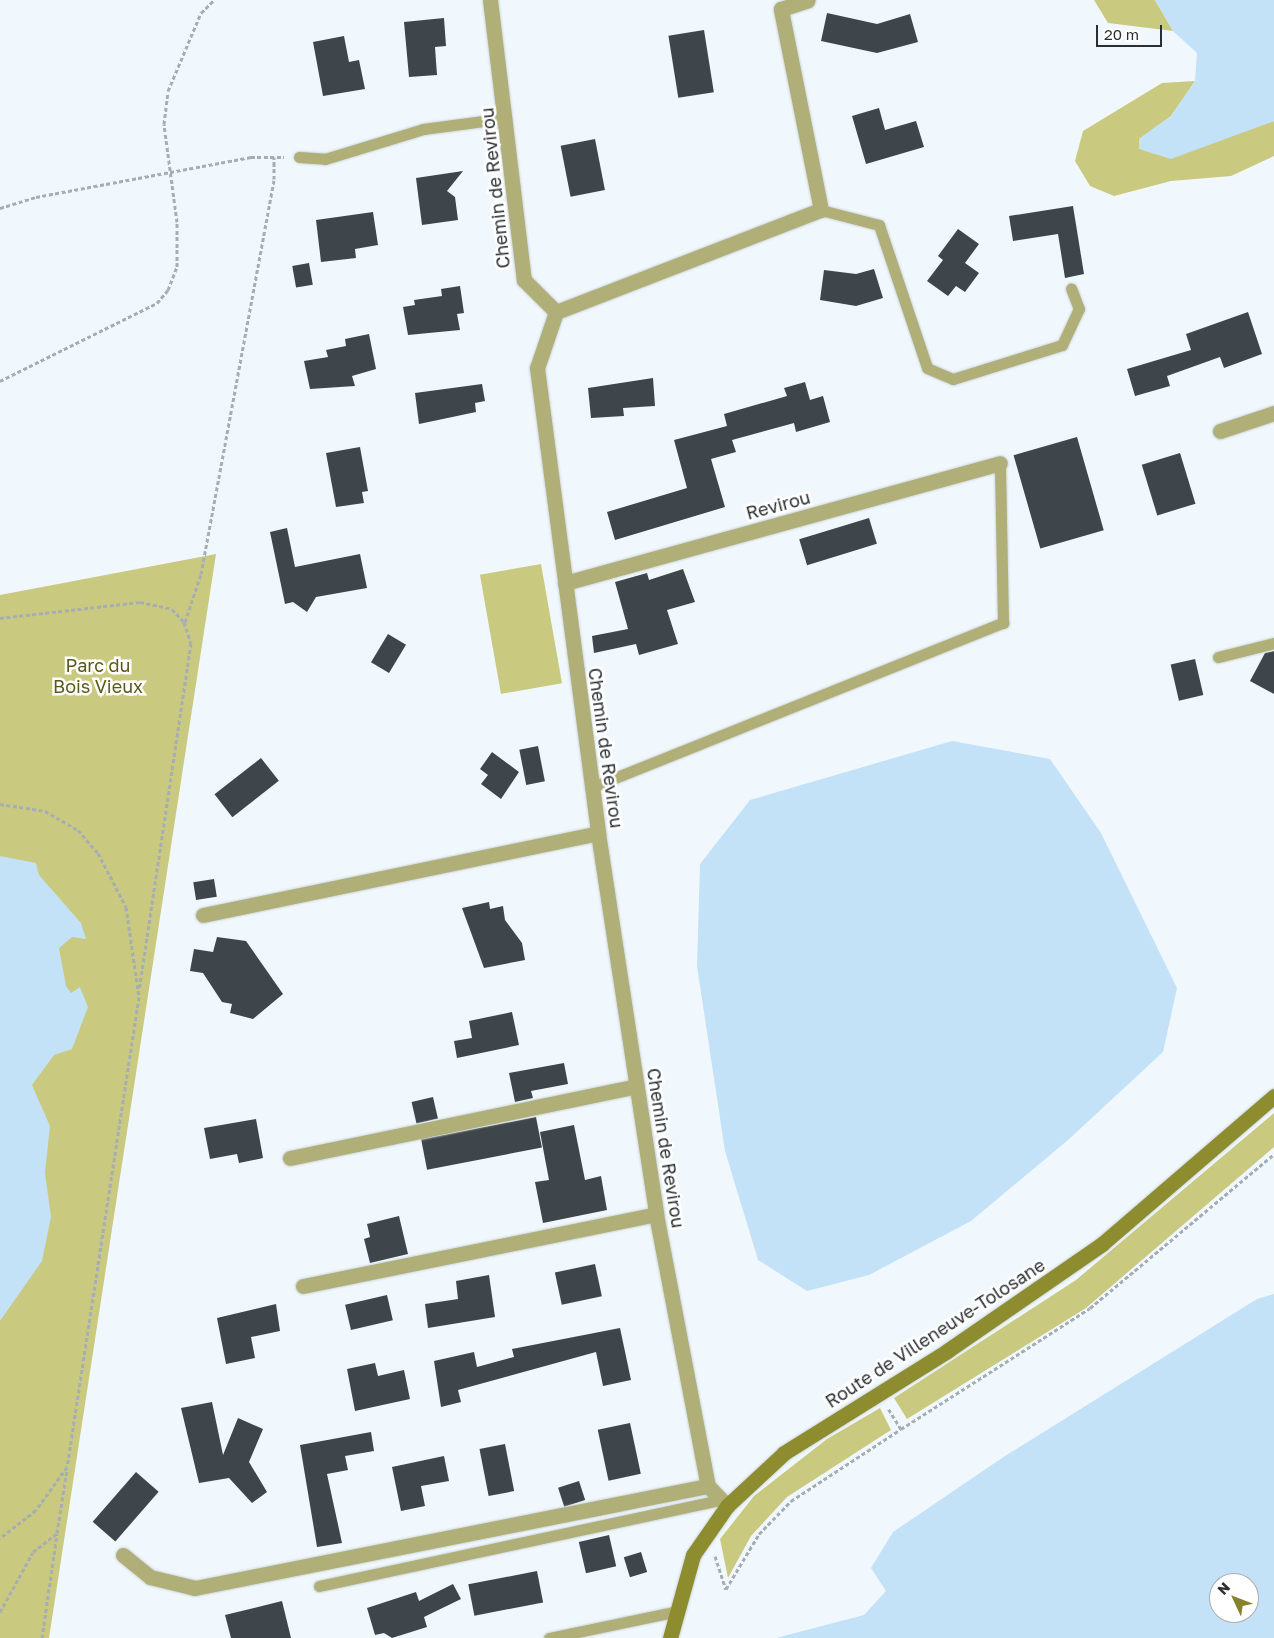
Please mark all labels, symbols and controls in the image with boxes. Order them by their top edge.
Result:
scale bar [1099,15,1165,47]
text: 20 m [1104,25,1139,43]
street label: Chemin de Revirou [476,106,514,270]
street label: Revirou [744,486,812,524]
park label: Parc du Bois Vieux [53,655,143,698]
street label: Chemin de Revirou [584,666,628,830]
street label: Chemin de Revirou [643,1066,689,1230]
street label: Route de Villeneuve-Tolosane [821,1254,1049,1412]
north arrow [1209,1573,1259,1623]
text: N [1214,1578,1233,1598]

